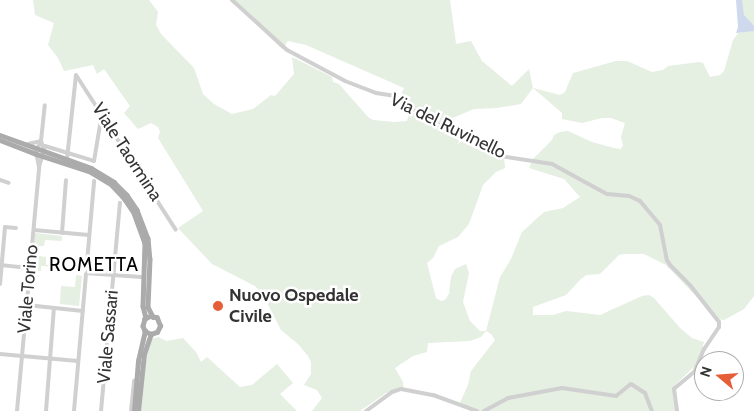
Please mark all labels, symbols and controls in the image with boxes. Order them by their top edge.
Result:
street label: Via del Ruvinello [387,89,509,163]
street label: Viale Taormina [87,99,167,205]
street label: Viale Torino [13,244,43,334]
district label: ROMETTA [48,254,140,276]
place label: Nuovo Ospedale Civile [229,285,359,328]
street label: Viale Sassari [93,289,123,385]
marker: Nuovo Ospedale Civile [211,299,225,313]
north arrow [694,351,744,401]
text: N [696,364,716,379]

